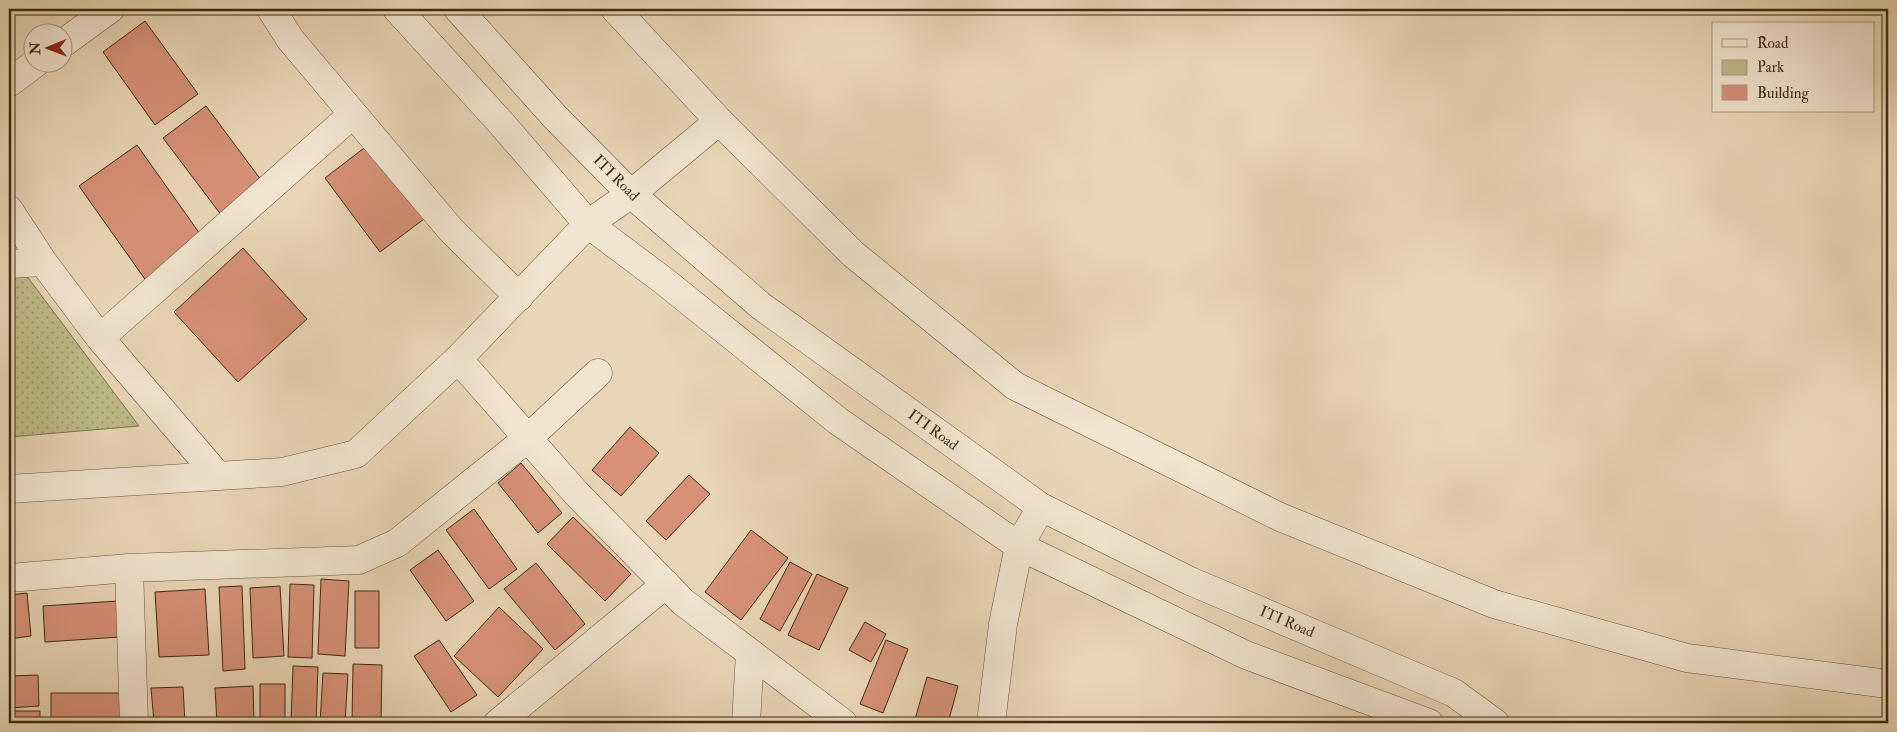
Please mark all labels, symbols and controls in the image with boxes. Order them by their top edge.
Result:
north arrow [22,22,72,72]
legend [1712,22,1874,112]
text: Road [1757,34,1789,53]
text: N [27,41,44,56]
text: Park [1757,58,1784,77]
text: Building [1757,84,1809,103]
street label: ITI Road [589,151,644,206]
street label: ITI Road [904,405,962,455]
street label: ITI Road [1257,602,1318,642]

